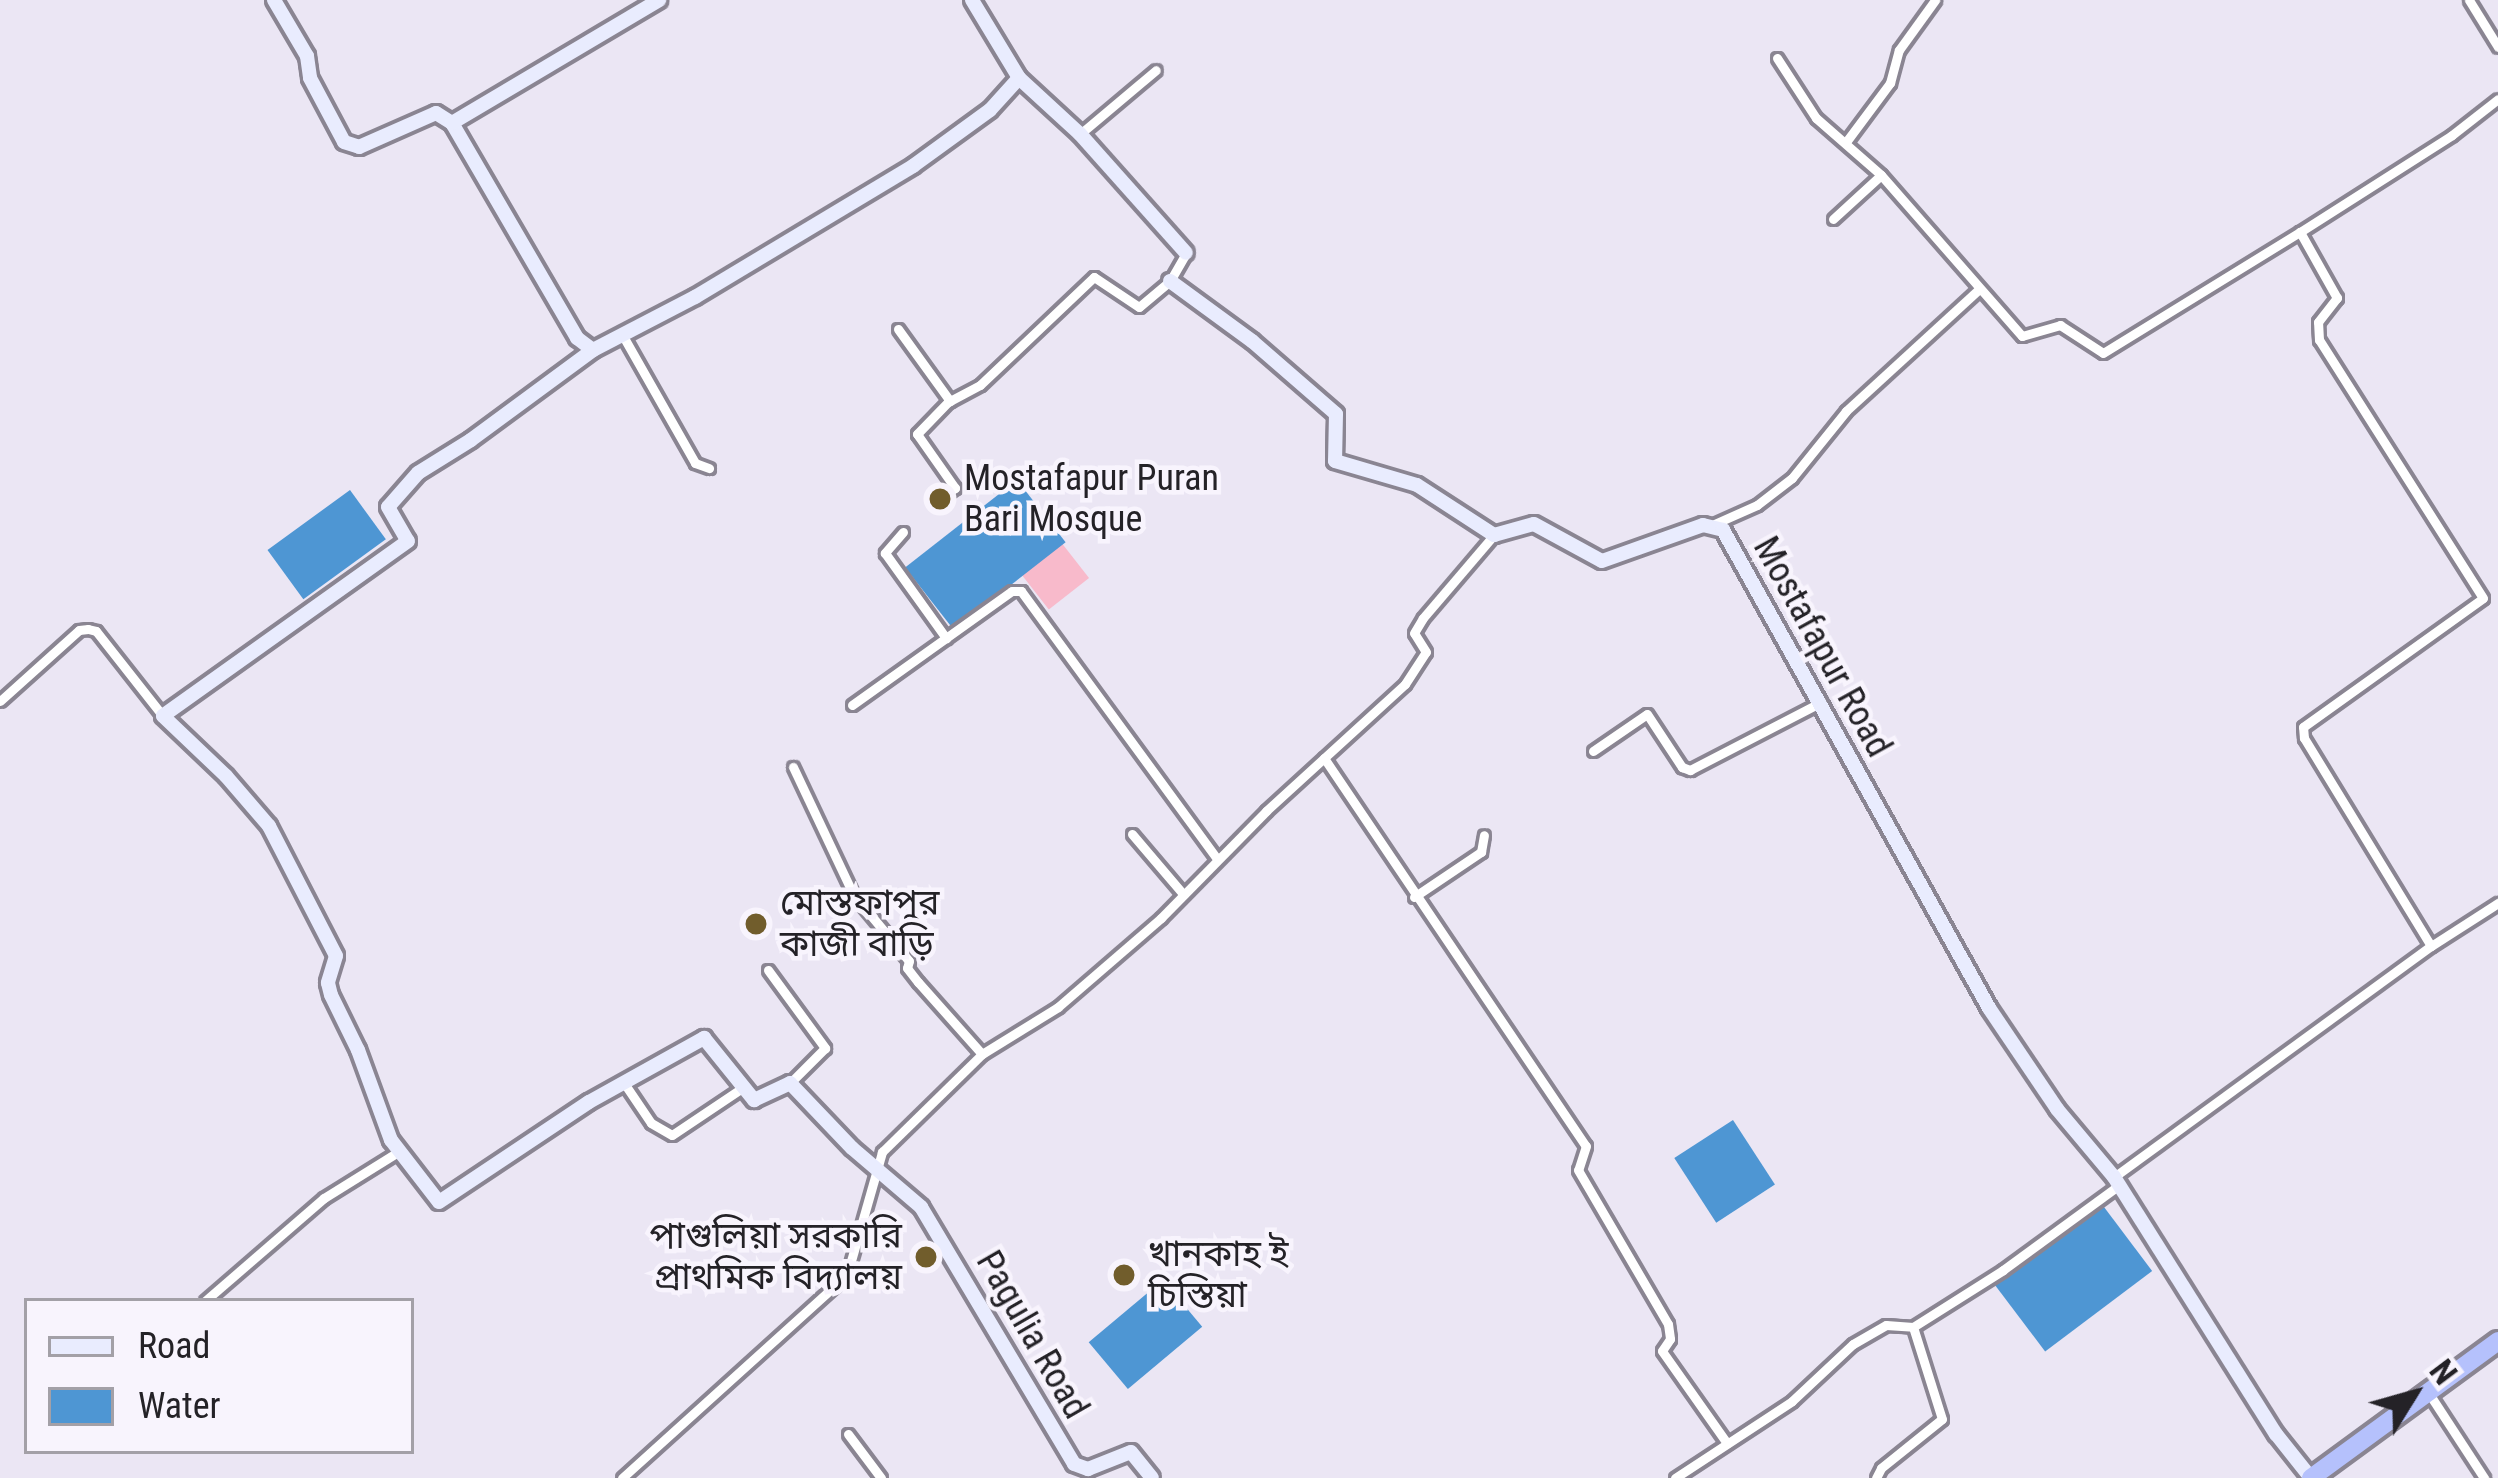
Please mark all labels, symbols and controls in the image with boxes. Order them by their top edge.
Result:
place label: Mostafapur Puran Bari Mosque [964,456,1219,541]
marker: Mostafapur Puran Bari Mosque [927,486,953,512]
street label: Mostafapur Road [1744,529,1900,765]
place label: মোস্তফাপুর কাজী বাড়ি [780,881,940,966]
marker: মোস্তফাপুর কাজী বাড়ি [743,911,769,937]
place label: পাগুলিয়া সরকারি প্রাথমিক বিদ্যালয় [650,1214,902,1299]
place label: খানকাহ ই চিস্তিয়া [1148,1232,1288,1317]
street label: Pagulia Road [967,1243,1097,1427]
marker: পাগুলিয়া সরকারি প্রাথমিক বিদ্যালয় [913,1244,939,1270]
marker: খানকাহ ই চিস্তিয়া [1111,1262,1137,1288]
legend [24,1298,414,1454]
text: Road [138,1325,210,1367]
north arrow [2354,1334,2474,1454]
text: N [2421,1352,2465,1392]
text: Water [138,1385,221,1427]

